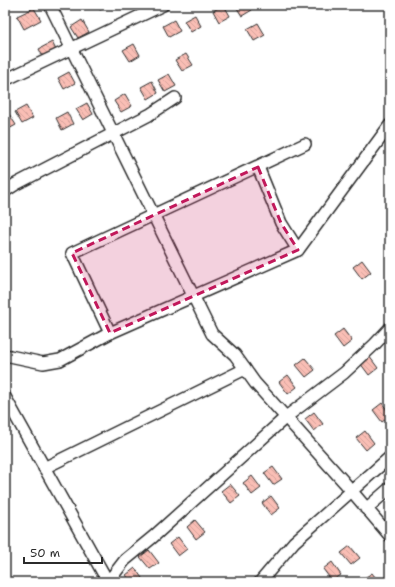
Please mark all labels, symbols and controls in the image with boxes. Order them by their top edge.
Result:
scale bar [24,539,102,565]
text: 50 m [30,545,60,561]

